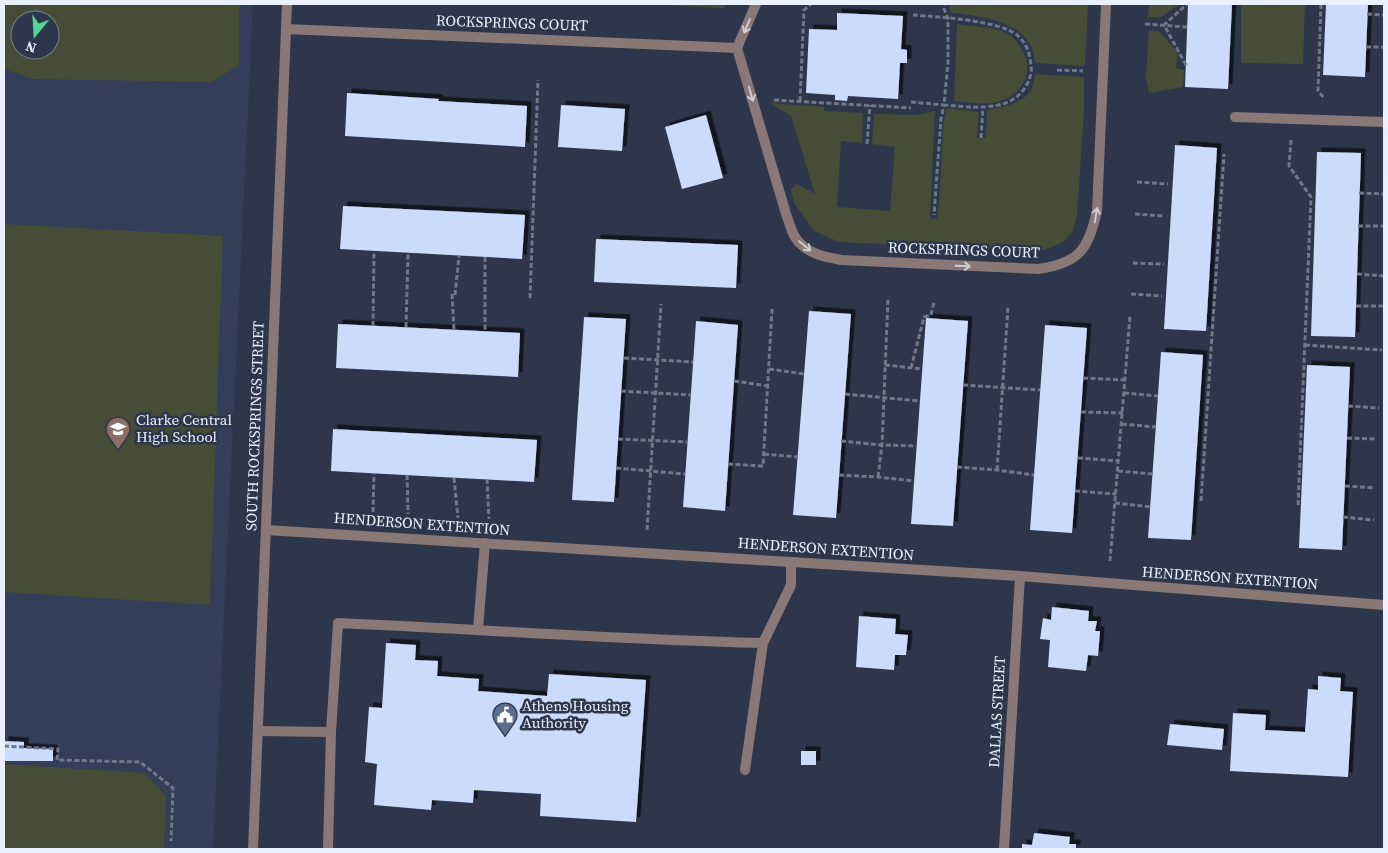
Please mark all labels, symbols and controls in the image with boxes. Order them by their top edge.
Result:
street label: ROCKSPRINGS COURT [436,9,588,36]
north arrow [10,10,60,60]
one-way arrow [741,18,751,33]
text: N [23,36,39,58]
one-way arrow [747,86,756,102]
one-way arrow [1092,207,1101,223]
street label: ROCKSPRINGS COURT [888,236,1040,263]
one-way arrow [798,240,811,251]
one-way arrow [955,261,971,270]
street label: SOUTH ROCKSPRINGS STREET [240,321,269,531]
place label: Clarke Central High School [136,409,232,447]
school or university icon: Clarke Central High School [105,416,131,450]
street label: HENDERSON EXTENTION [333,507,511,540]
street label: HENDERSON EXTENTION [737,532,915,565]
street label: HENDERSON EXTENTION [1141,561,1319,594]
street label: DALLAS STREET [983,656,1010,768]
place label: Athens Housing Authority [522,695,629,733]
public building icon: Athens Housing Authority [492,702,518,736]

